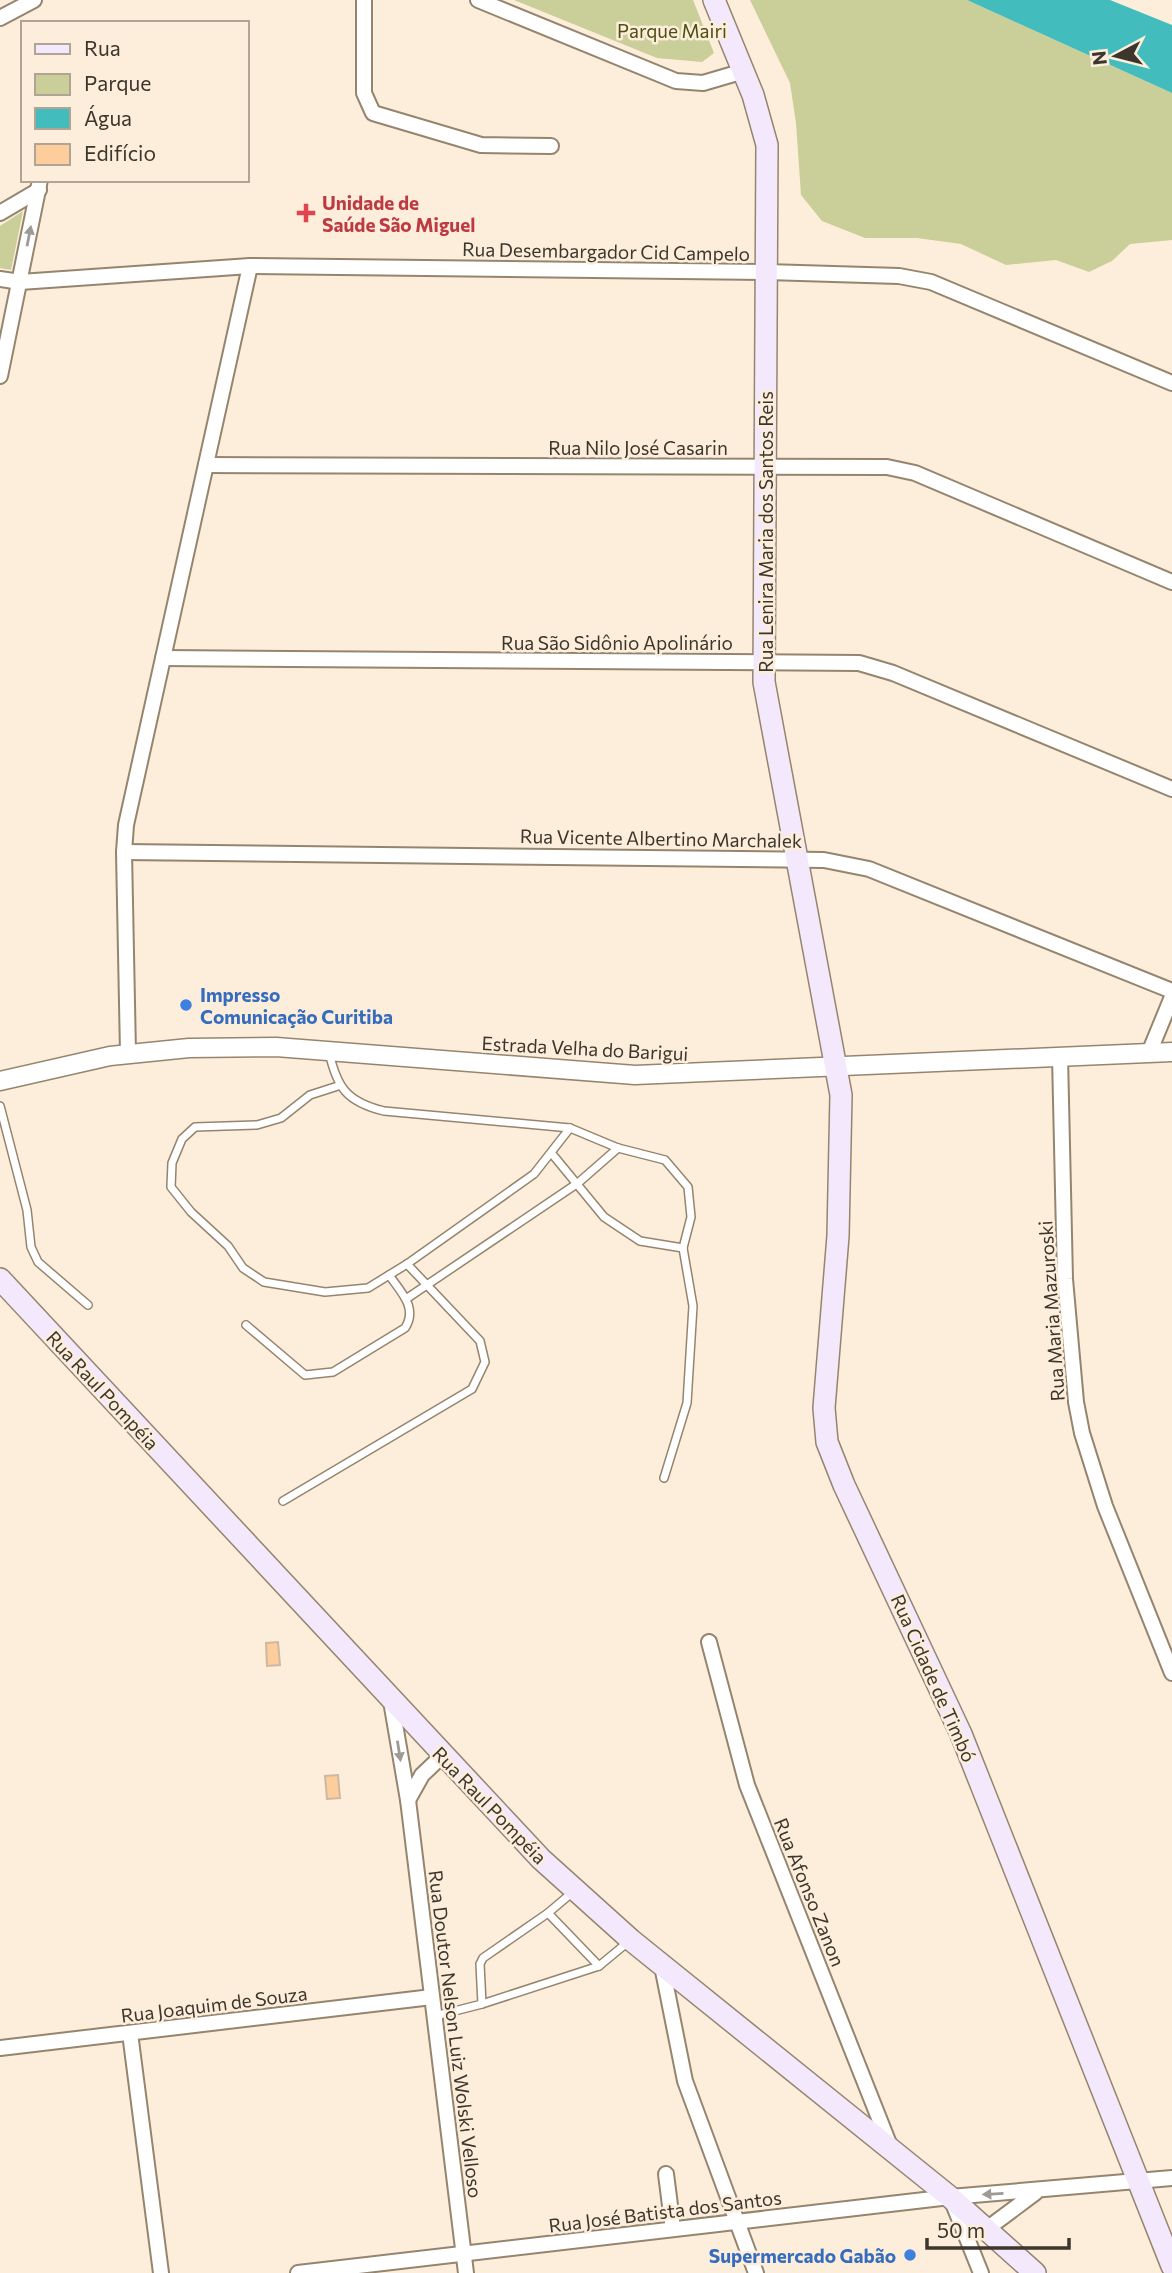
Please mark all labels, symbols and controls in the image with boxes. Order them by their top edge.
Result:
park label: Parque Mairi [617,19,727,42]
legend [21,21,248,182]
north arrow [1081,21,1151,91]
text: Rua [84,35,121,60]
text: N [1086,50,1111,67]
text: Parque [84,70,151,95]
text: Água [84,105,132,130]
text: Edifício [84,140,156,165]
place label: Unidade de Saúde São Miguel [322,191,475,236]
marker: Unidade de Saúde São Miguel [296,203,316,223]
one-way arrow [24,225,35,247]
street label: Rua Desembargador Cid Campelo [462,237,750,265]
street label: Rua Lenira Maria dos Santos Reis [754,391,777,673]
street label: Rua Nilo José Casarin [548,436,728,459]
street label: Rua São Sidônio Apolinário [501,631,733,654]
street label: Rua Vicente Albertino Marchalek [520,824,802,852]
place label: Impresso Comunicação Curitiba [200,983,393,1028]
marker: Impresso Comunicação Curitiba [178,997,194,1013]
street label: Estrada Velha do Barigui [481,1031,689,1065]
street label: Rua Maria Mazuroski [1033,1220,1069,1402]
street label: Rua Raul Pompéia [42,1326,164,1454]
street label: Rua Cidade de Timbó [887,1591,981,1765]
one-way arrow [394,1740,405,1762]
street label: Rua Raul Pompéia [428,1742,552,1868]
street label: Rua Afonso Zanon [770,1814,850,1970]
street label: Rua Doutor Nelson Luiz Wolski Velloso [424,1869,488,2199]
street label: Rua Joaquim de Souza [120,1981,308,2027]
street label: Rua José Batista dos Santos [547,2185,783,2237]
one-way arrow [982,2189,1004,2200]
scale bar [927,2206,1069,2250]
text: 50 m [937,2217,985,2242]
place label: Supermercado Gabão [709,2244,896,2267]
marker: Supermercado Gabão [902,2247,918,2263]

